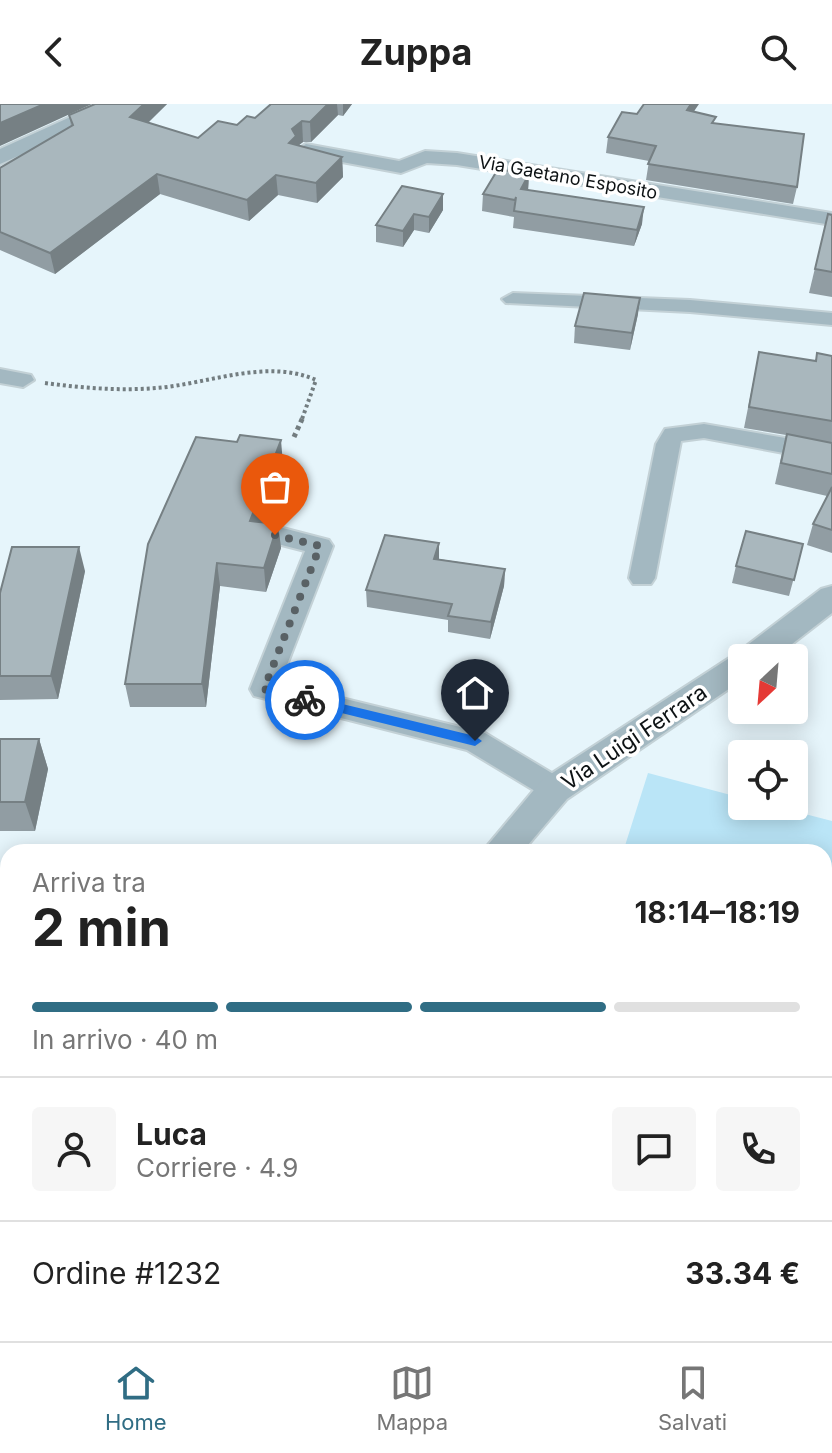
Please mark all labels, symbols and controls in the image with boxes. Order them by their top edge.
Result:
icon: back [32,30,76,74]
text: Zuppa [360,30,472,74]
icon: search [756,30,800,74]
street label: Via Gaetano Esposito [477,151,659,203]
pin [241,453,309,535]
icon: bag [253,465,297,509]
north arrow [728,644,808,724]
map controls [728,644,808,820]
pin [441,659,509,741]
courier [265,660,345,740]
icon: home [453,671,497,715]
icon: bike [283,678,327,722]
street label: Via Luigi Ferrara [556,679,712,795]
button: locate [728,740,808,820]
text: Arriva tra [32,867,146,898]
text: 18:14–18:19 [634,894,800,930]
text: 2 min [32,896,171,959]
text: In arrivo · 40 m [32,1024,218,1055]
button: person [32,1107,116,1191]
button: chat [612,1107,696,1191]
button: phone [716,1107,800,1191]
text: Luca [136,1116,207,1152]
text: Corriere · 4.9 [136,1152,298,1183]
text: Ordine #1232 [32,1255,221,1291]
text: 33.34 € [685,1255,800,1291]
tab: Home [105,1361,167,1435]
tab: Mappa [376,1361,448,1435]
tab: Salvati [658,1361,727,1435]

